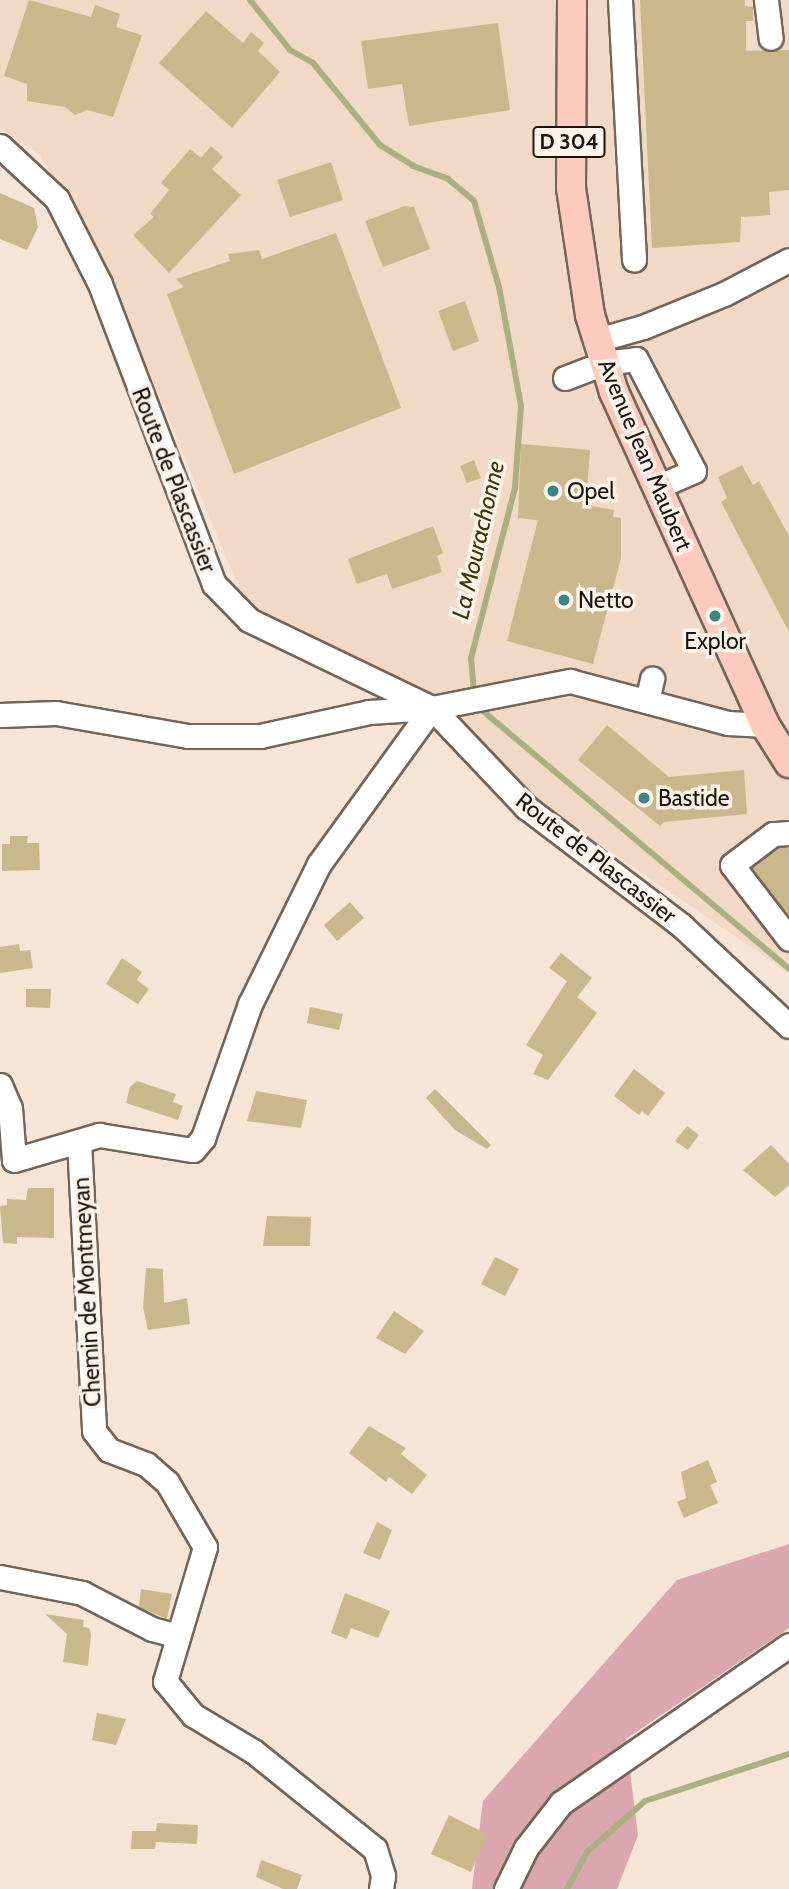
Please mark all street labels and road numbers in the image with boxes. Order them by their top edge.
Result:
road number: D 304 [532,124,606,160]
street label: Avenue Jean Maubert [592,355,698,555]
street label: Route de Plascassier [126,384,222,576]
street label: Route de Plascassier [510,787,682,929]
street label: Chemin de Montmeyan [67,1176,107,1408]

